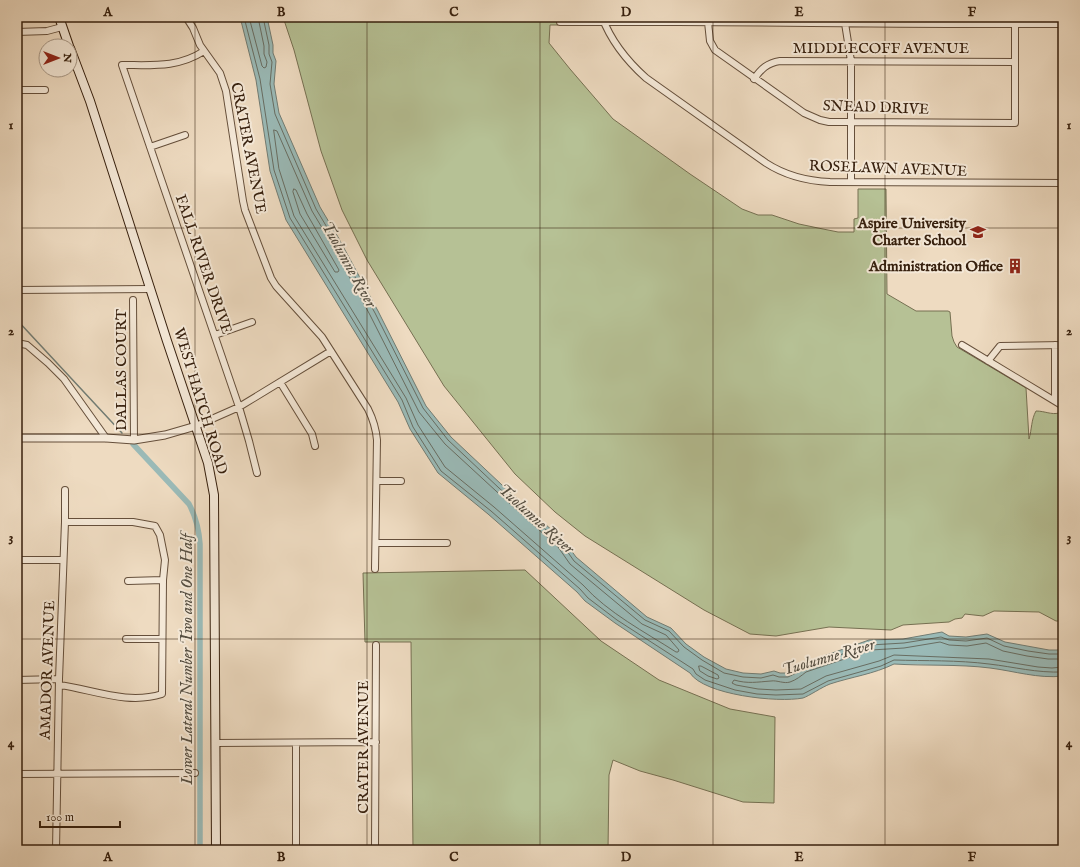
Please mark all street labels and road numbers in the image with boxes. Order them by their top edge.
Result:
street label: MIDDLECOFF AVENUE [793,39,969,58]
street label: CRATER AVENUE [226,81,271,215]
street label: SNEAD DRIVE [823,96,929,119]
street label: ROSELAWN AVENUE [809,156,967,181]
street label: FALL RIVER DRIVE [171,192,236,336]
street label: DALLAS COURT [112,309,131,431]
street label: WEST HATCH ROAD [169,326,232,477]
street label: AMADOR AVENUE [36,600,59,741]
street label: CRATER AVENUE [354,680,373,814]

